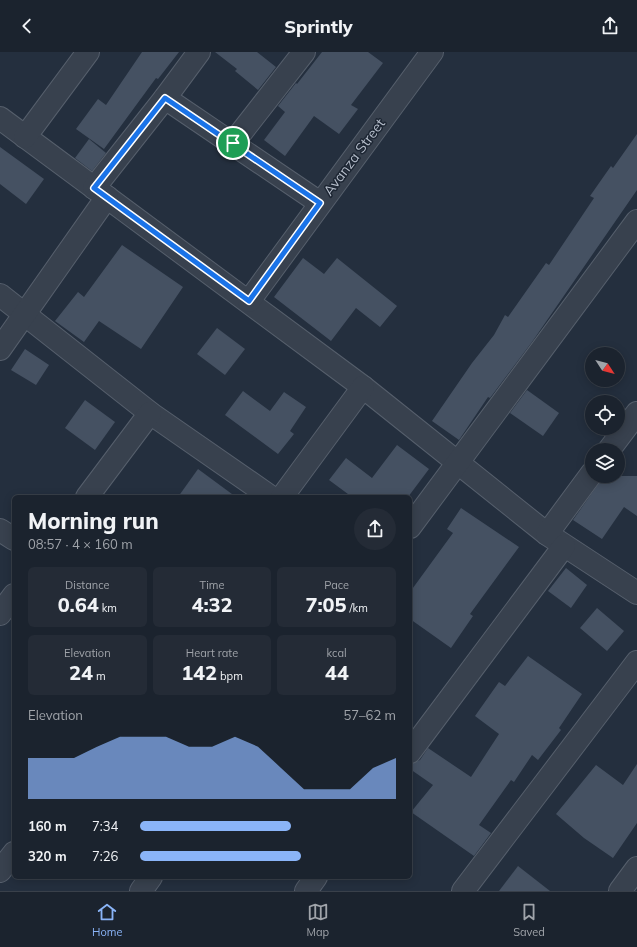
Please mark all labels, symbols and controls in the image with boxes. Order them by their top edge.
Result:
icon: back [16,15,38,37]
text: Sprintly [284,15,353,38]
icon: share [599,15,621,37]
street label: Avanza Street [319,115,389,199]
pin [216,126,250,160]
icon: arrive [222,132,244,154]
north arrow [585,347,625,387]
map controls [585,347,625,483]
button: locate [585,395,625,435]
button: layers [585,443,625,483]
text: Morning run [28,507,159,535]
button: share [354,508,396,550]
text: 08:57 · 4 × 160 m [28,536,133,552]
text: Distance [65,578,110,592]
text: Time [200,578,224,592]
text: Pace [324,578,349,592]
text: 0.64 [58,592,99,617]
text: 4:32 [191,592,233,617]
text: 7:05 [305,592,347,617]
text: km [99,601,117,615]
text: /km [347,601,368,615]
text: Elevation [64,646,111,660]
text: Heart rate [186,646,238,660]
text: kcal [327,646,347,660]
text: 24 [69,660,93,685]
text: 142 [181,660,217,685]
text: 44 [325,660,349,685]
text: m [93,669,106,683]
text: bpm [217,669,243,683]
text: Elevation [28,707,83,723]
text: 57–62 m [343,707,396,723]
text: 160 m [28,818,67,834]
text: 7:34 [92,818,118,834]
text: 320 m [28,848,67,864]
text: 7:26 [92,848,118,864]
tab: Home [92,901,122,939]
tab: Map [306,901,329,939]
tab: Saved [513,901,545,939]

